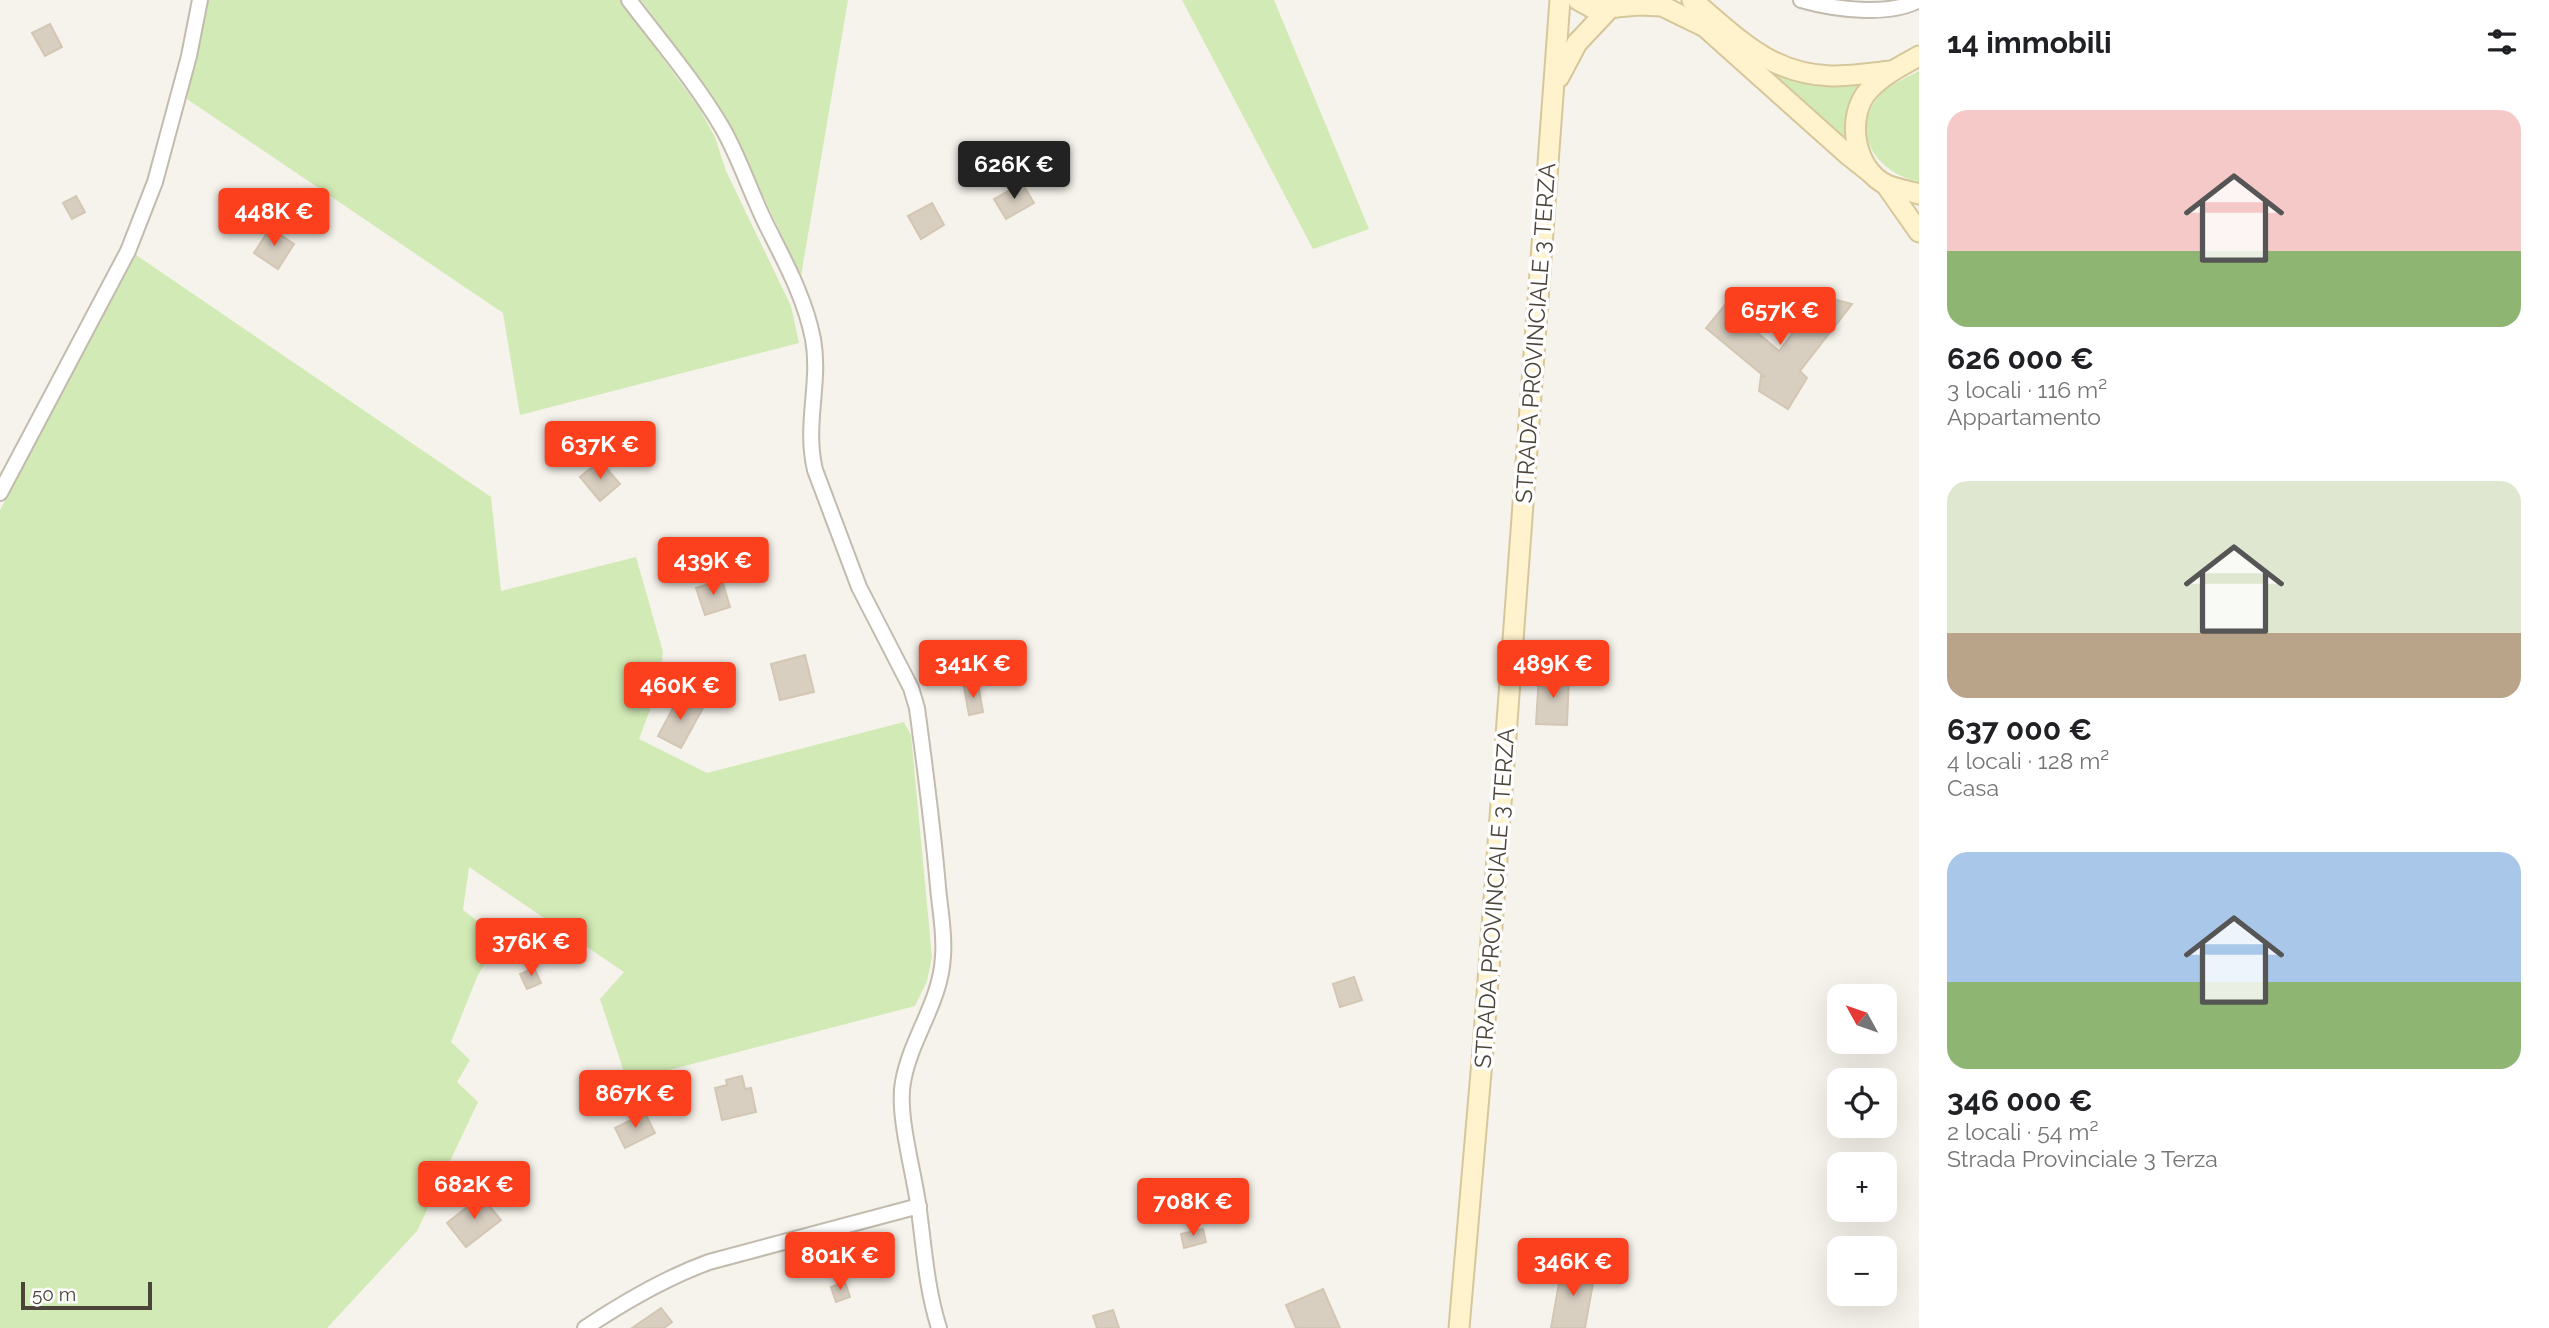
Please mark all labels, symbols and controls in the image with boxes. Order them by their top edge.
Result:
icon: filters [2483,23,2521,61]
text: 14 immobili [1947,25,2112,60]
pin: 626K € [957,142,1071,201]
text: 626K € [974,150,1054,177]
icon: home [2171,155,2297,281]
street label: STRADA PROVINCIALE 3 TERZA [1510,162,1560,504]
pin: 448K € [217,188,331,248]
text: 448K € [234,197,314,224]
pin: 657K € [1723,288,1837,347]
text: 657K € [1741,296,1819,323]
text: 626 000 € [1947,341,2094,376]
text: 3 locali · 116 m² [1947,376,2107,403]
text: Appartamento [1947,403,2101,430]
pin: 637K € [543,421,657,481]
text: 637K € [561,430,639,457]
icon: home [2171,526,2297,652]
pin: 439K € [656,538,770,597]
text: 439K € [674,546,752,573]
pin: 341K € [916,640,1030,700]
pin: 489K € [1496,640,1610,700]
text: 341K € [935,649,1011,676]
text: 489K € [1513,649,1593,676]
pin: 460K € [623,662,737,722]
text: 460K € [640,671,720,698]
text: 637 000 € [1947,712,2092,747]
street label: STRADA PROVINCIALE 3 TERZA [1469,727,1519,1069]
text: 4 locali · 128 m² [1947,747,2109,774]
text: Casa [1947,774,1999,801]
icon: home [2171,897,2297,1023]
pin: 376K € [474,918,588,978]
text: 376K € [492,927,570,954]
north arrow [1827,984,1897,1054]
map controls [1827,984,1897,1306]
button: locate [1827,1068,1897,1138]
pin: 867K € [578,1070,692,1130]
text: 867K € [595,1079,675,1106]
text: 346 000 € [1947,1083,2093,1118]
text: 2 locali · 54 m² [1947,1118,2098,1145]
text: Strada Provinciale 3 Terza [1947,1145,2218,1172]
button: + [1827,1152,1897,1222]
pin: 682K € [417,1162,531,1221]
text: 682K € [434,1170,514,1197]
pin: 708K € [1136,1178,1250,1238]
text: 708K € [1153,1187,1233,1214]
pin: 801K € [783,1232,897,1292]
button: − [1827,1236,1897,1306]
pin: 346K € [1516,1238,1630,1298]
text: 801K € [801,1241,879,1268]
text: 346K € [1534,1247,1612,1274]
scale bar [21,1279,152,1311]
text: 50 m [32,1283,76,1305]

